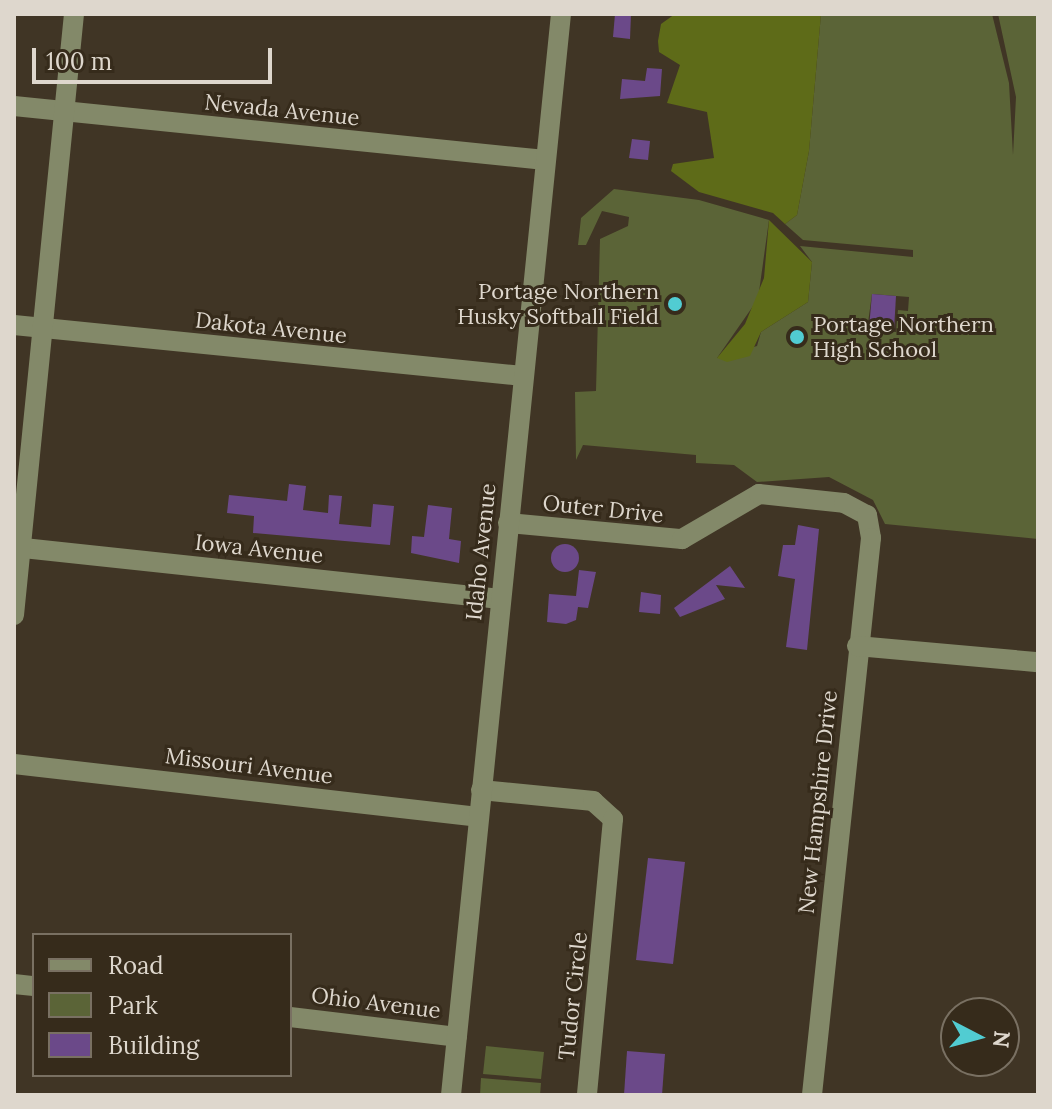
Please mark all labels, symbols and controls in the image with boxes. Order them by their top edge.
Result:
scale bar [36,32,276,82]
text: 100 m [46,46,112,77]
street label: Nevada Avenue [203,89,361,131]
place label: Portage Northern Husky Softball Field [457,278,659,330]
marker: Portage Northern Husky Softball Field [666,295,684,313]
street label: Dakota Avenue [194,307,348,349]
place label: Portage Northern High School [813,311,994,362]
marker: Portage Northern High School [788,328,806,346]
street label: Idaho Avenue [461,482,501,622]
street label: Outer Drive [541,490,665,528]
street label: Iowa Avenue [194,529,324,569]
street label: New Hampshire Drive [793,689,843,915]
street label: Missouri Avenue [164,743,334,789]
street label: Tudor Circle [553,931,593,1061]
legend [32,933,292,1077]
text: Road [108,950,164,981]
street label: Ohio Avenue [310,982,442,1024]
text: Park [108,990,158,1021]
north arrow [940,997,1020,1077]
text: N [987,1029,1017,1049]
text: Building [108,1030,199,1061]

